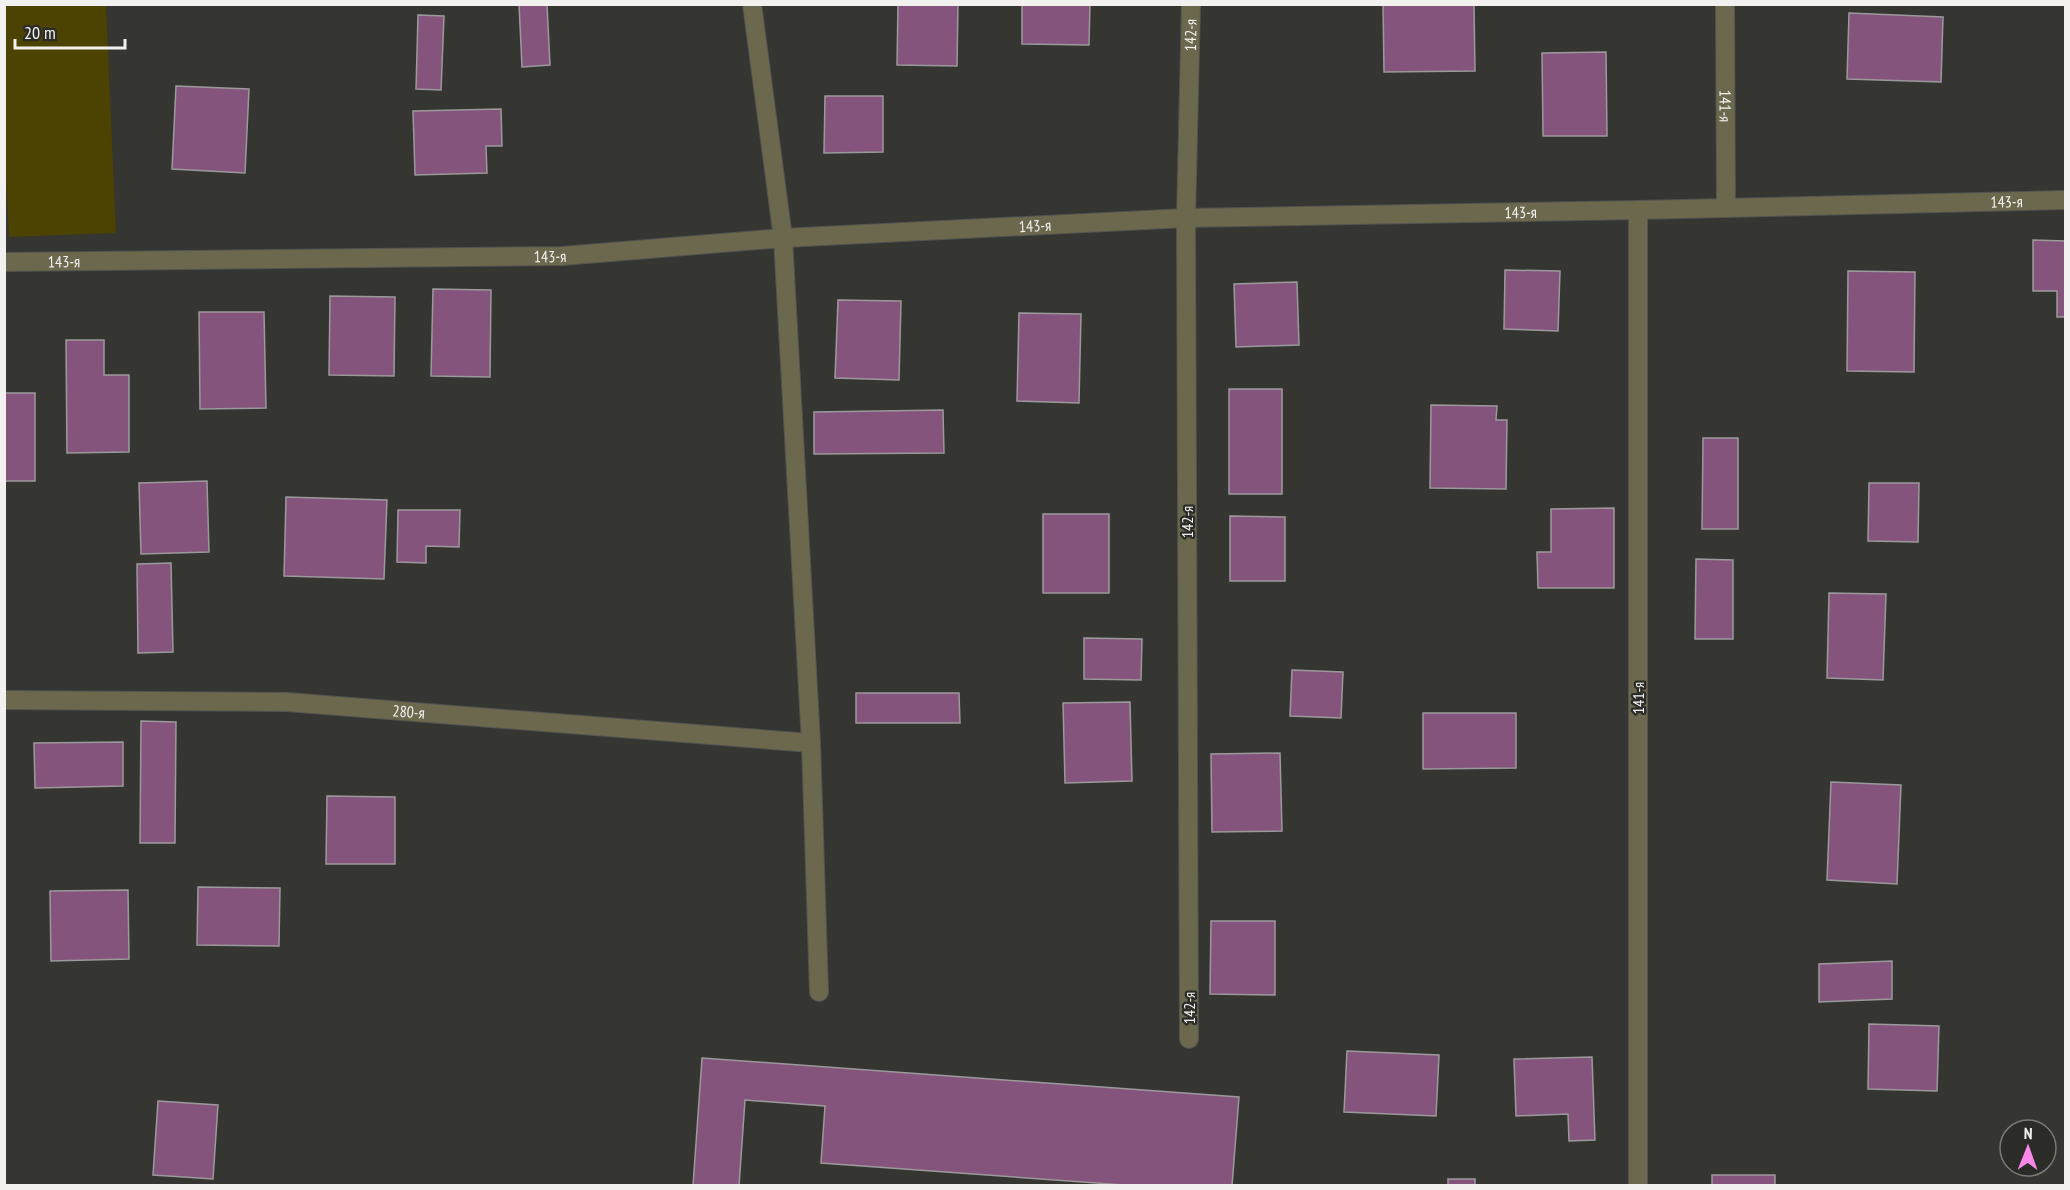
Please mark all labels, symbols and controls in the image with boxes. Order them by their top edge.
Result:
scale bar [15,12,124,50]
street label: 142-я [1180,19,1201,52]
text: 20 m [24,21,56,44]
street label: 141-я [1715,90,1736,122]
street label: 143-я [1990,191,2023,212]
street label: 143-я [1504,202,1537,222]
street label: 143-я [1018,215,1052,236]
street label: 143-я [534,246,567,266]
street label: 143-я [48,251,80,272]
street label: 142-я [1177,506,1197,538]
street label: 141-я [1628,682,1648,714]
street label: 280-я [392,700,426,723]
street label: 142-я [1179,992,1199,1024]
north arrow [1998,1118,2058,1178]
text: N [2024,1123,2033,1143]

